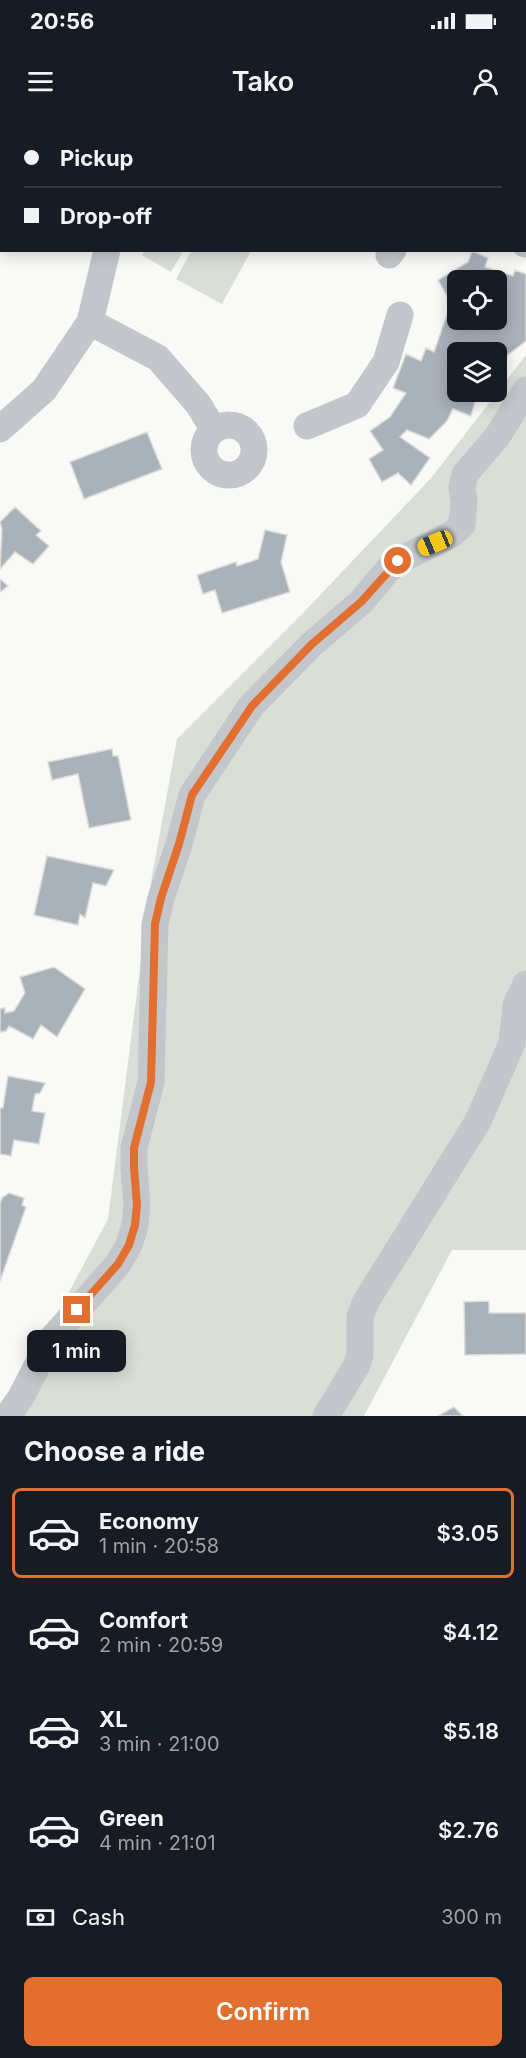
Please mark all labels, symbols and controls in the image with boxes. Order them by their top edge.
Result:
text: 20:56 [30,8,94,34]
icon: menu [24,65,57,98]
text: Tako [232,65,294,98]
icon: person [469,65,502,98]
text: Pickup [60,145,134,171]
text: Drop-off [60,203,152,229]
map controls [447,270,507,402]
button: locate [447,270,507,330]
button: layers [447,342,507,402]
car [415,528,455,558]
route start [384,547,411,574]
route end [63,1296,90,1323]
callout: 1 min [28,1331,127,1373]
text: 1 min [52,1339,101,1363]
text: Choose a ride [24,1435,205,1468]
icon: car [27,1506,81,1560]
text: Economy [99,1508,199,1534]
text: $3.05 [436,1520,499,1546]
text: 1 min · 20:58 [99,1534,219,1558]
icon: car [27,1605,81,1659]
text: Comfort [99,1607,188,1633]
text: $4.12 [443,1619,499,1645]
text: 2 min · 20:59 [99,1633,223,1657]
icon: car [27,1704,81,1758]
text: XL [99,1706,128,1732]
text: $5.18 [443,1718,499,1744]
text: 3 min · 21:00 [99,1732,220,1756]
icon: car [27,1803,81,1857]
text: Green [99,1805,164,1831]
text: $2.76 [438,1817,499,1843]
text: 4 min · 21:01 [99,1831,216,1855]
icon: cash [24,1901,57,1934]
text: Cash [72,1904,125,1930]
text: 300 m [441,1905,502,1929]
button: Confirm [24,1977,502,2046]

